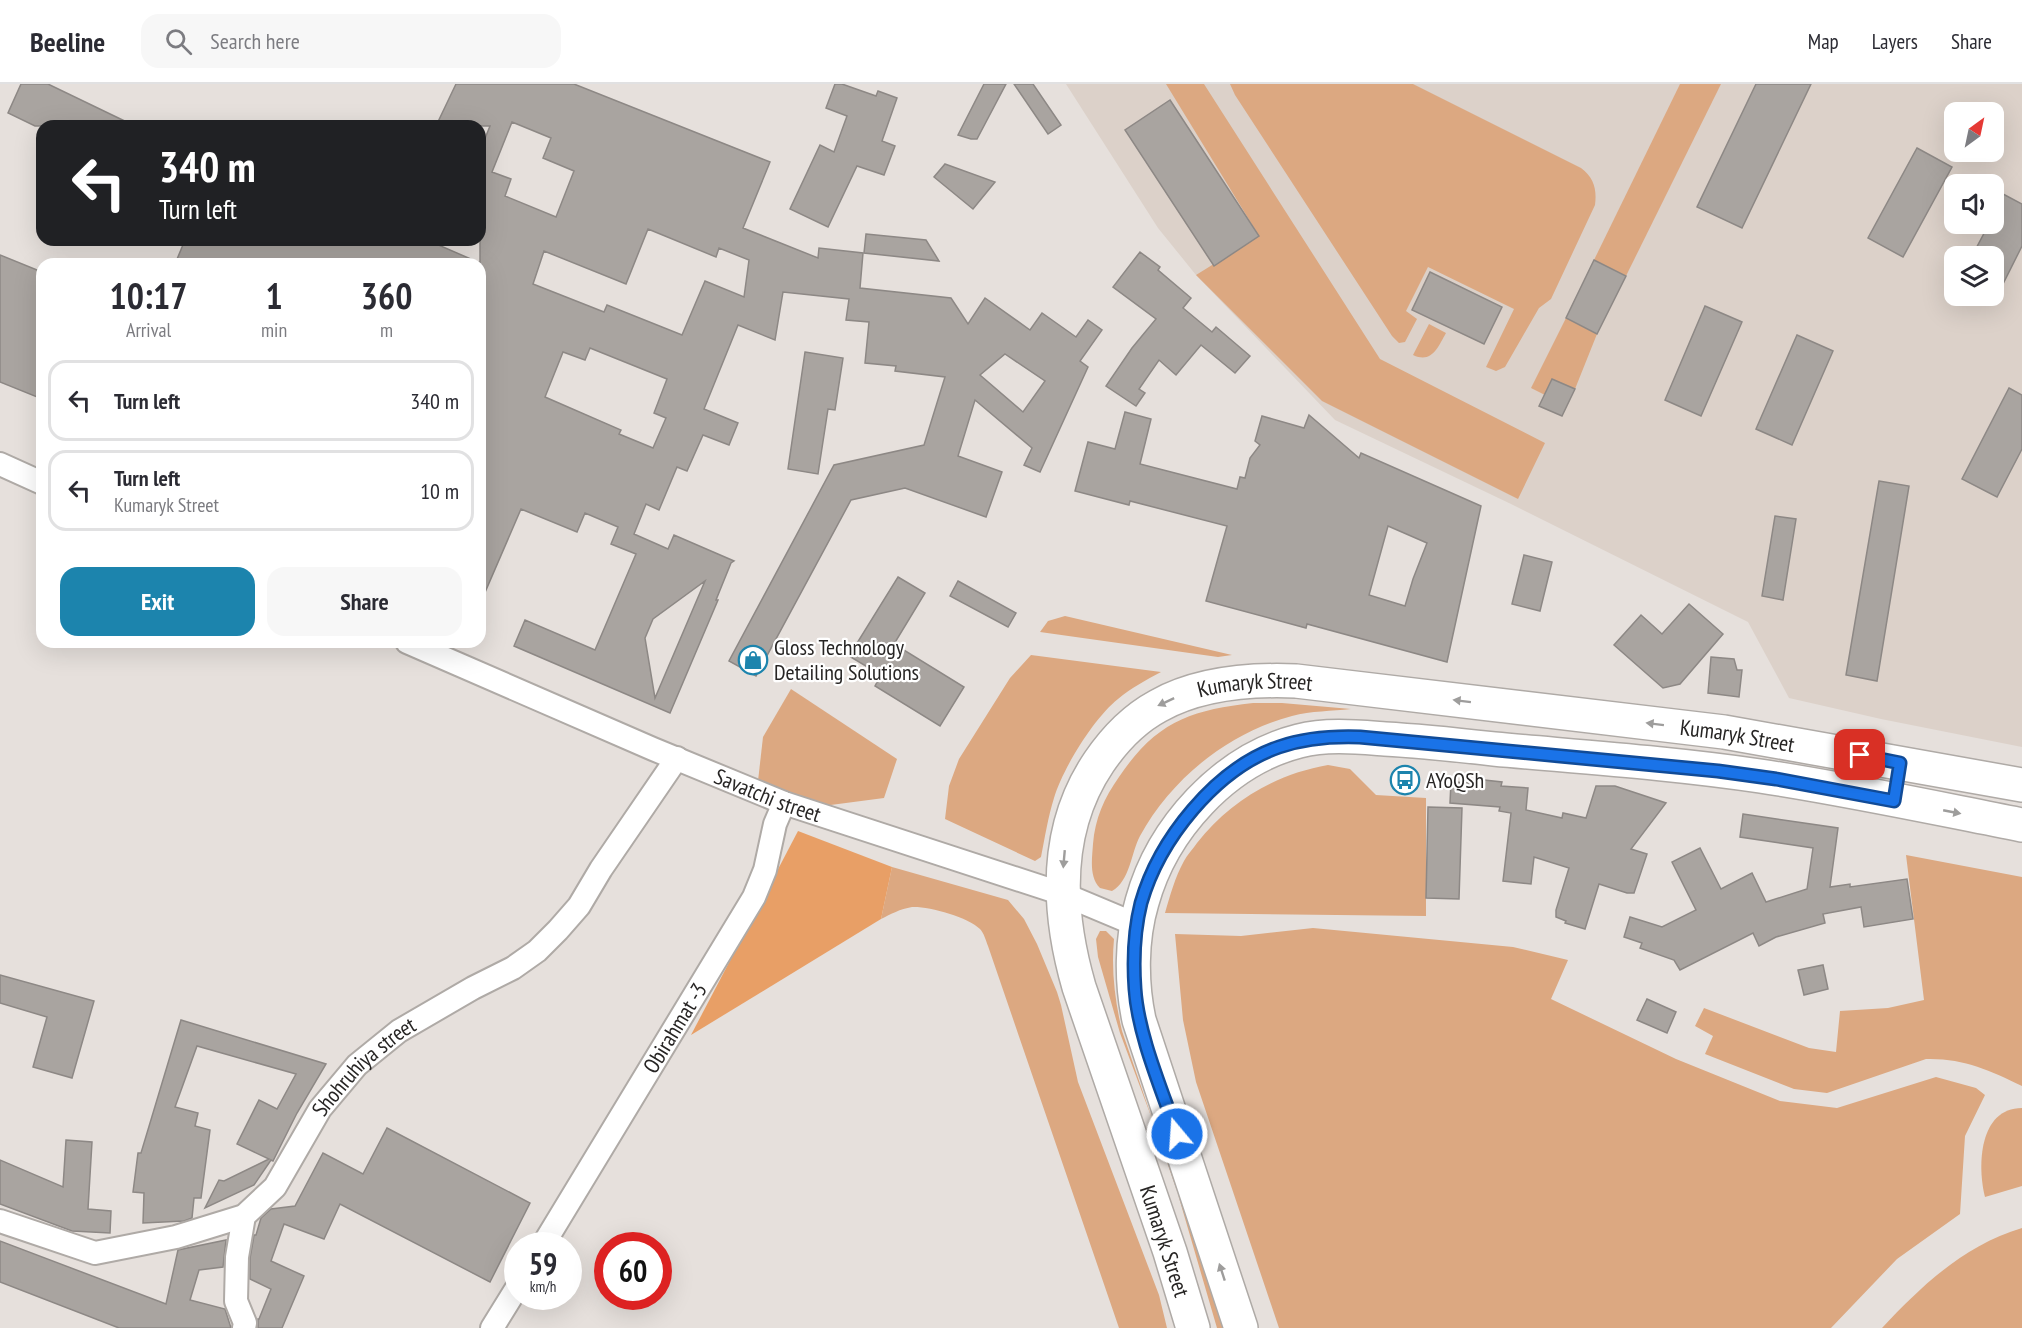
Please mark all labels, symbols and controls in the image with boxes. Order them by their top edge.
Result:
search box [141,14,561,68]
text: Beeline [30,23,105,60]
icon: search [162,25,195,58]
text: Search here [210,27,300,55]
text: Map [1808,28,1839,55]
text: Layers [1872,28,1918,55]
text: Share [1951,28,1992,55]
north arrow [1944,102,2004,162]
map controls [1944,102,2004,306]
text: 340 m [159,139,256,194]
icon: left [60,144,138,222]
button: sound [1944,174,2004,234]
text: Turn left [159,192,237,226]
button: layers [1944,246,2004,306]
text: 10:17 [110,272,187,319]
text: 1 [265,272,283,319]
text: 360 [361,272,412,319]
text: Arrival [126,317,171,343]
text: min [261,317,287,343]
text: m [380,317,393,343]
icon: left [63,384,96,417]
text: Turn left [114,387,180,415]
text: 340 m [410,387,459,415]
text: Turn left [114,464,180,492]
icon: left [63,474,96,507]
text: 10 m [420,477,459,505]
text: Kumaryk Street [114,492,219,518]
button: Exit [60,567,255,636]
button: Share [267,567,462,636]
place label: Gloss Technology Detailing Solutions [774,633,919,686]
shop icon: Gloss Technology Detailing Solutions [737,644,769,676]
street label: Kumaryk Street [1194,667,1314,703]
one-way arrow [1452,696,1471,706]
one-way arrow [1158,698,1175,707]
street label: Kumaryk Street [1679,713,1797,758]
one-way arrow [1646,719,1665,729]
pin [1834,729,1885,780]
icon: arrive [1843,738,1876,771]
street label: Savatchi street [710,762,825,828]
bus stop icon: AYoQSh [1389,764,1421,796]
place label: AYoQSh [1426,766,1484,794]
one-way arrow [1943,807,1962,816]
one-way arrow [1059,849,1069,868]
street label: Obirahmat -3 [637,977,713,1078]
street label: Shohruhiya street [305,1010,421,1121]
position arrow [1145,1102,1209,1166]
street label: Kumaryk Street [1134,1182,1196,1300]
speed limit sign: 60 [594,1232,672,1310]
text: 59 [529,1244,557,1283]
one-way arrow [1217,1263,1227,1281]
text: km/h [530,1277,556,1296]

